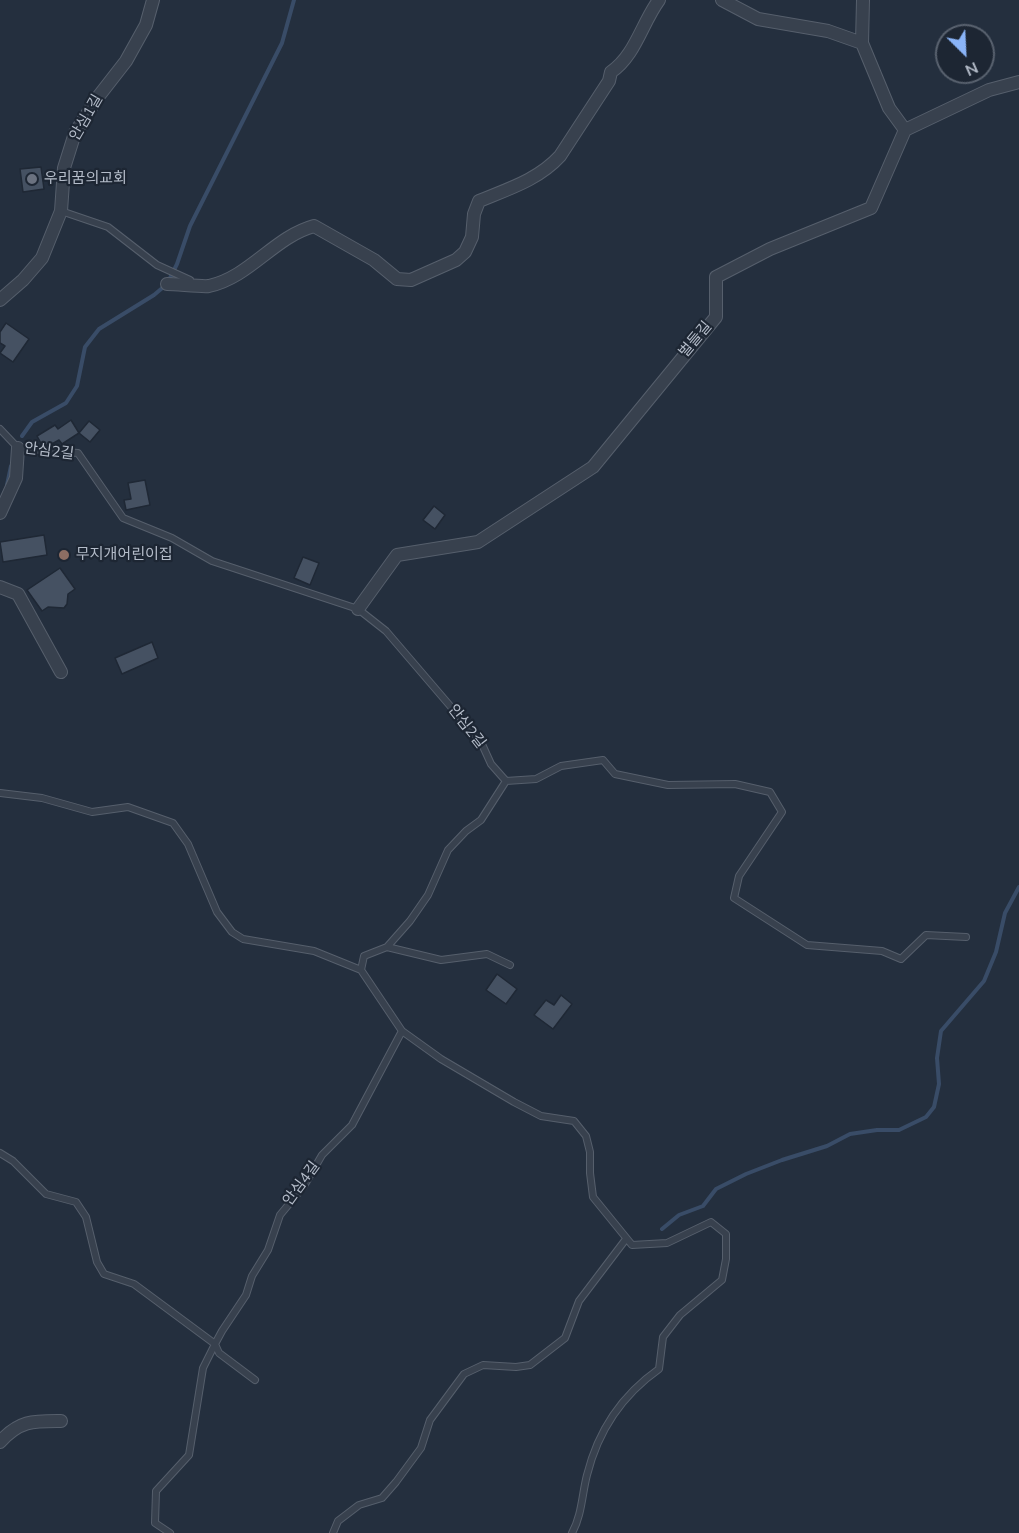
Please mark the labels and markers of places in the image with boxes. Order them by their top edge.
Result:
place label: 우리꿈의교회 [44,170,127,188]
marker: 우리꿈의교회 [25,172,39,186]
place label: 무지개어린이집 [76,546,173,564]
marker: 무지개어린이집 [57,548,71,562]

